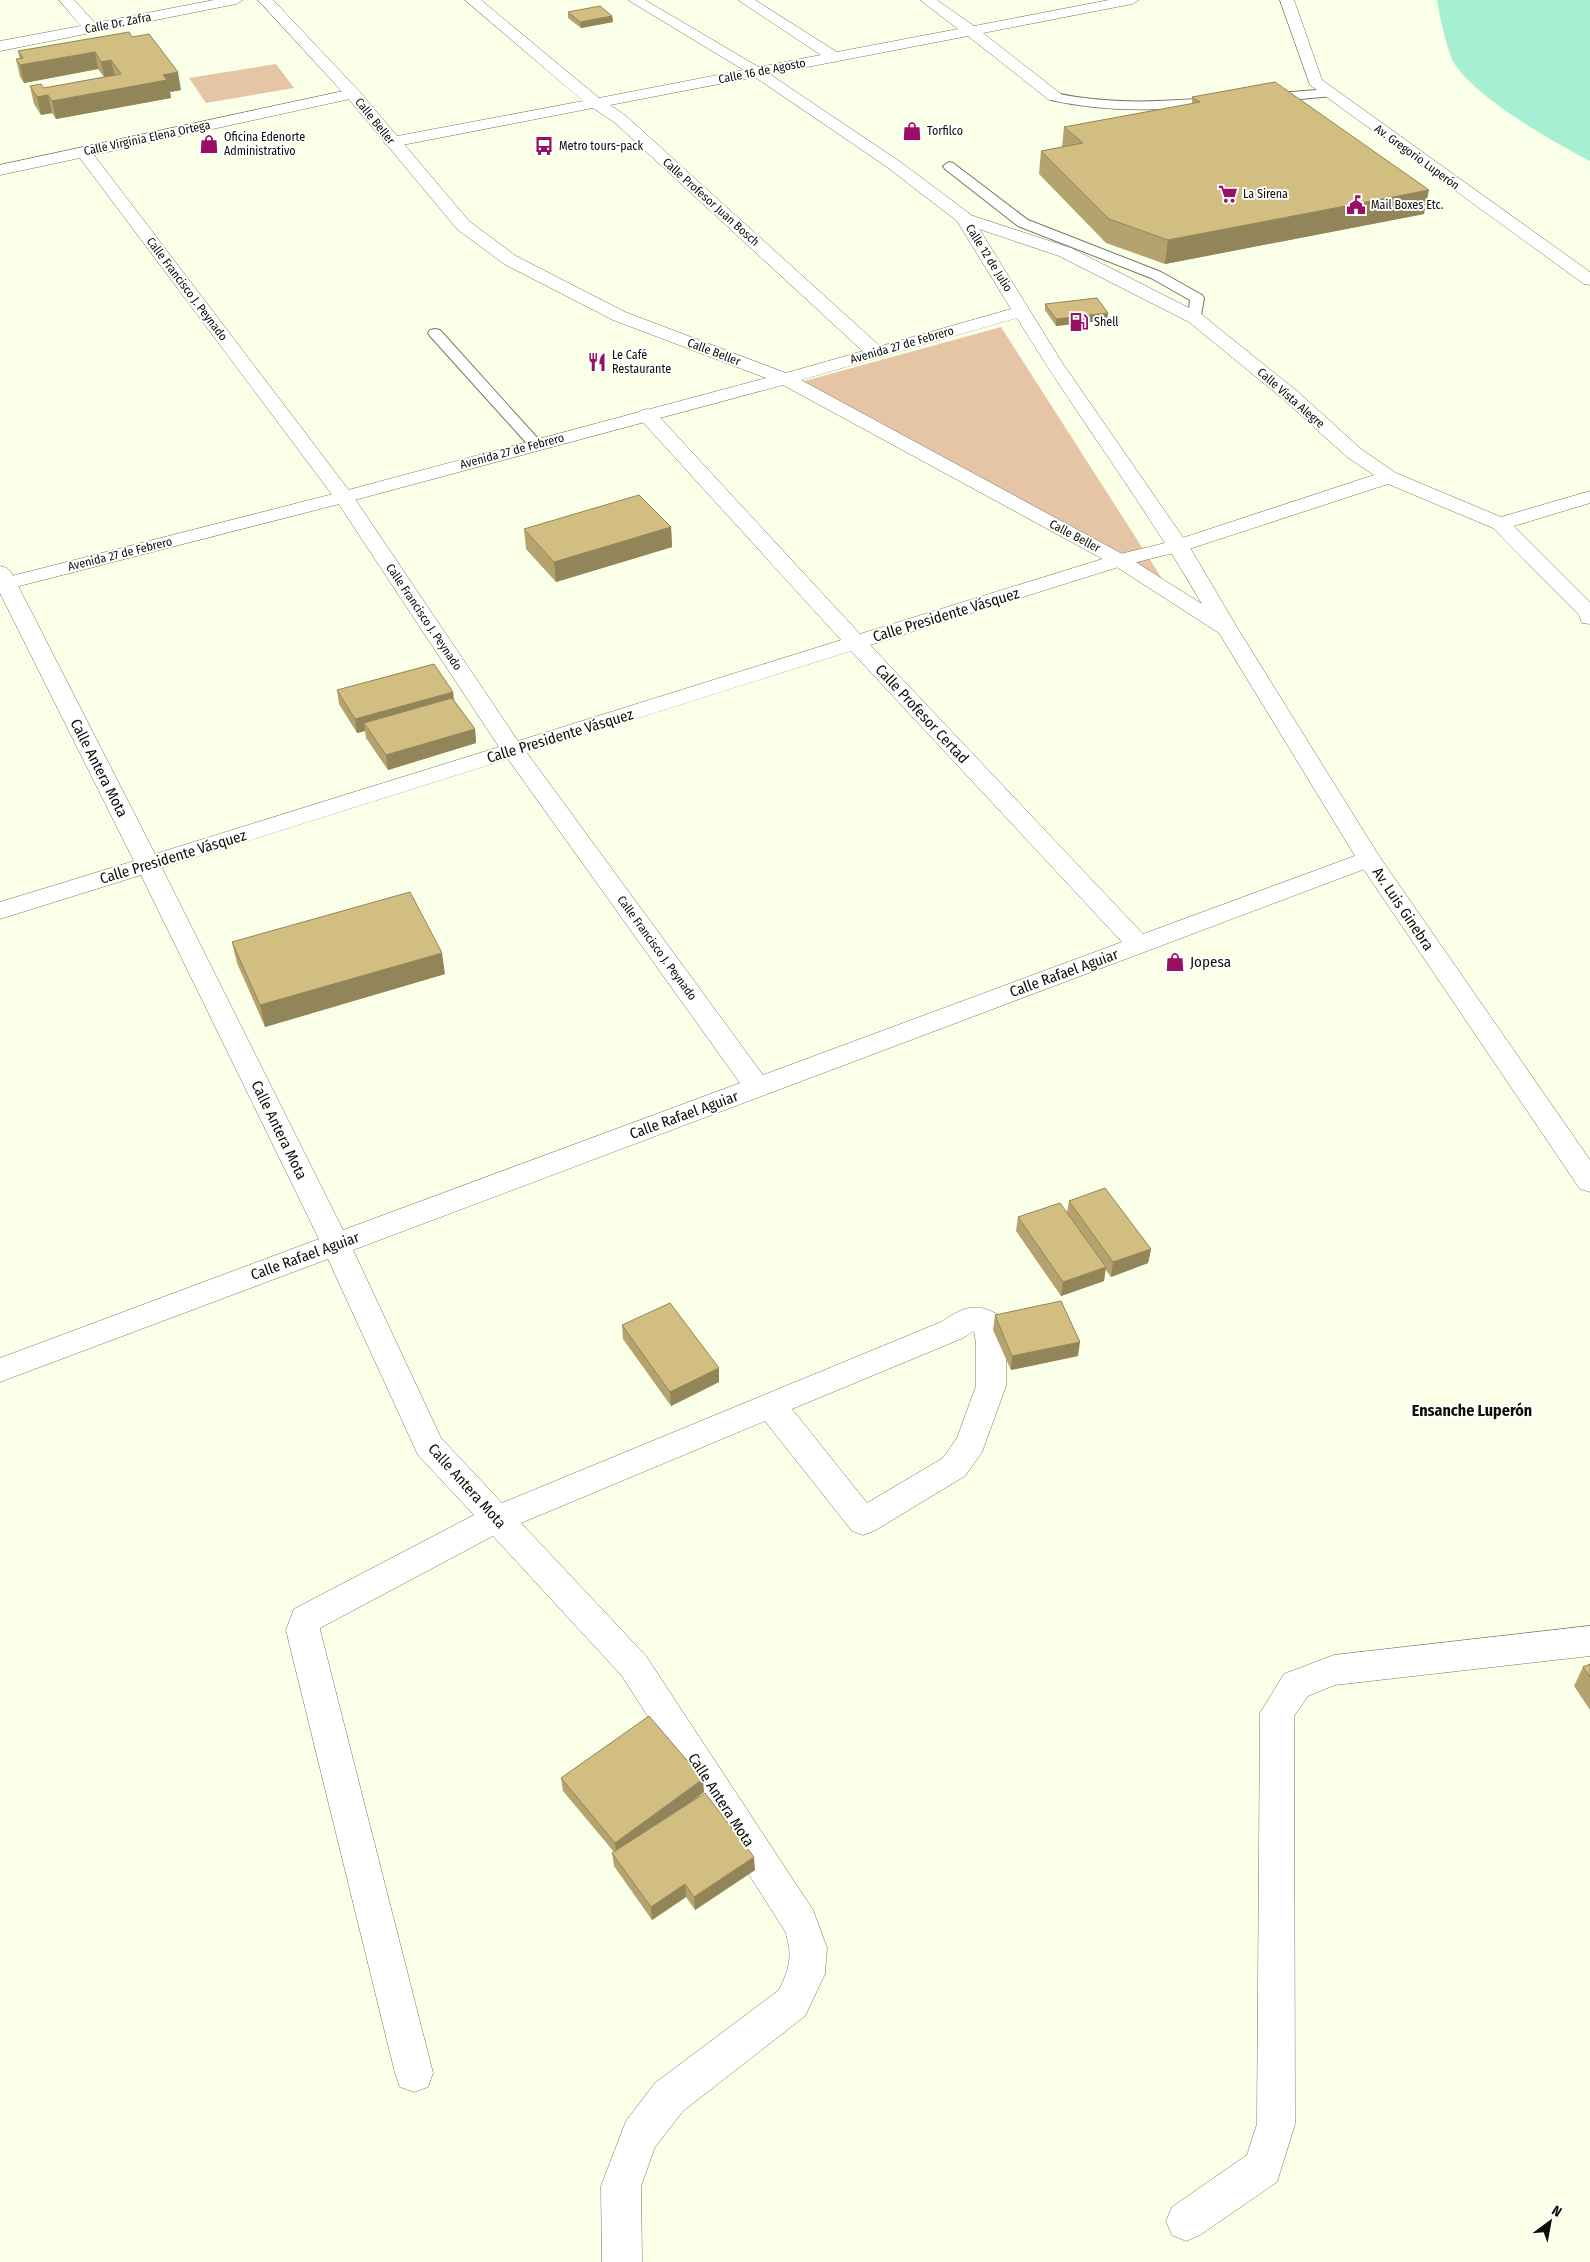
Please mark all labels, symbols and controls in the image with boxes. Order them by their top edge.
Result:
street label: Calle Dr. Zafra [84,10,152,36]
street label: Calle 16 de Agosto [717,56,807,86]
street label: Calle Beller [352,95,398,148]
street label: Calle Virginia Elena Ortega [82,118,212,158]
shop icon: Torfilco [901,120,923,142]
street label: Av. Gregorio Luperón [1372,122,1462,192]
place label: Torfilco [927,124,963,138]
place label: Oficina Edenorte Administrativo [224,130,305,158]
shop icon: Oficina Edenorte Administrativo [198,133,220,155]
bus stop icon: Metro tours-pack [533,135,555,157]
place label: Metro tours-pack [559,139,643,153]
street label: Calle Profesor Juan Bosch [660,155,762,249]
supermarket icon: La Sirena [1217,183,1239,205]
place label: La Sirena [1243,187,1288,201]
public building icon: Mail Boxes Etc. [1345,194,1367,216]
place label: Mail Boxes Etc. [1371,198,1444,212]
street label: Calle 12 de Julio [963,222,1015,294]
street label: Calle Francisco J. Peynado [144,235,230,343]
fuel station icon: Shell [1068,311,1090,333]
place label: Shell [1094,315,1119,329]
street label: Avenida 27 de Febrero [849,323,955,367]
street label: Calle Beller [686,335,743,369]
place label: Le Café Restaurante [612,348,671,376]
restaurant icon: Le Café Restaurante [586,351,608,373]
street label: Calle Vista Alegre [1255,365,1327,431]
street label: Avenida 27 de Febrero [458,430,566,472]
street label: Calle Beller [1047,517,1104,556]
street label: Avenida 27 de Febrero [66,534,174,574]
street label: Calle Francisco J. Peynado [383,561,465,673]
street label: Calle Presidente Vásquez [871,584,1021,646]
street label: Calle Profesor Certad [872,661,972,767]
street label: Calle Presidente Vásquez [485,705,635,767]
street label: Calle Antera Mota [67,716,131,820]
street label: Calle Presidente Vásquez [98,826,248,888]
street label: Av. Luis Ginebra [1369,864,1437,954]
street label: Calle Francisco J. Peynado [614,893,700,1003]
street label: Calle Rafael Aguiar [1007,945,1122,1001]
shop icon: Jopesa [1164,951,1186,973]
place label: Jopesa [1190,953,1231,971]
street label: Calle Antera Mota [247,1078,311,1182]
street label: Calle Rafael Aguiar [627,1087,742,1143]
street label: Calle Rafael Aguiar [248,1228,363,1284]
district label: Ensanche Luperón [1412,1401,1532,1420]
street label: Calle Antera Mota [424,1440,510,1532]
street label: Calle Antera Mota [684,1750,758,1850]
north arrow [1525,2197,1575,2247]
text: N [1549,2202,1565,2221]

